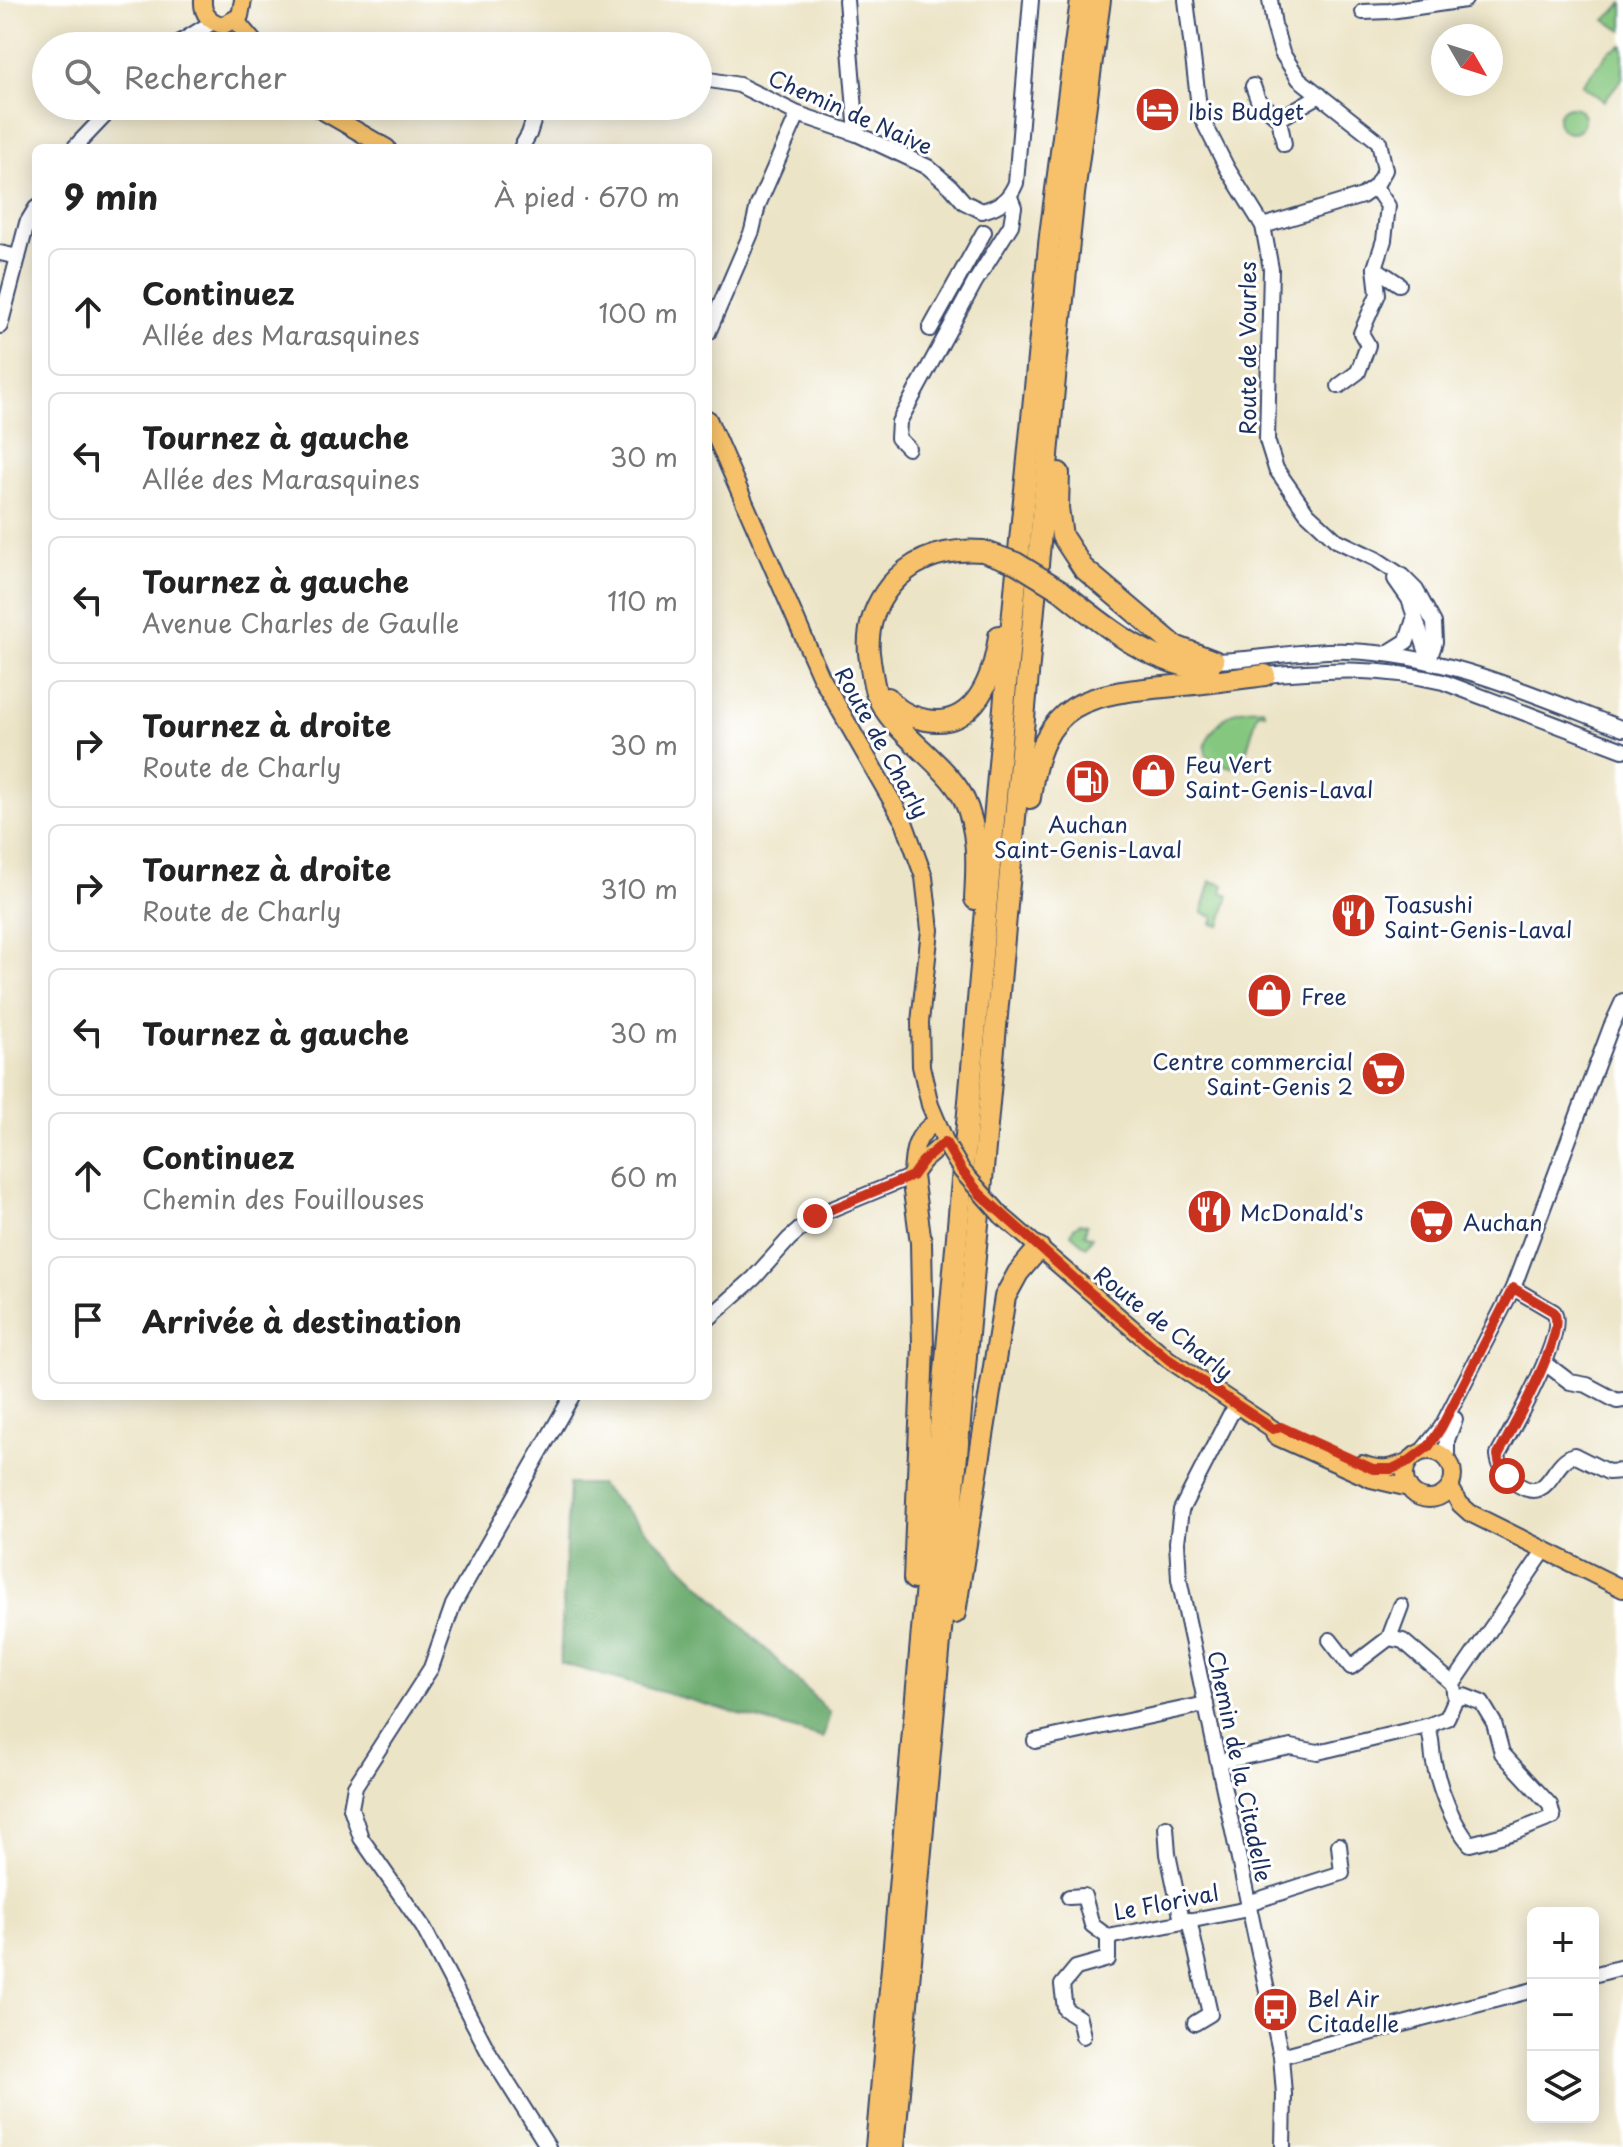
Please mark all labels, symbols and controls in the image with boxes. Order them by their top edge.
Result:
north arrow [1431,24,1503,96]
search box [32,32,712,120]
icon: search [60,54,104,98]
text: Rechercher [124,54,287,99]
street label: Chemin de Naive [764,60,938,162]
hotel icon: Ibis Budget [1133,86,1181,134]
place label: Ibis Budget [1188,94,1304,127]
text: 9 min [64,170,158,222]
text: À pied · 670 m [494,177,680,216]
street label: Route de Vourles [1230,261,1263,435]
text: Continuez [142,270,295,315]
icon: ahead [66,290,110,334]
text: 100 m [598,293,678,332]
text: Allée des Marasquines [142,315,420,354]
text: Tournez à gauche [142,414,409,459]
icon: left [66,434,110,478]
text: 30 m [610,437,678,476]
text: Allée des Marasquines [142,459,420,498]
text: Tournez à gauche [142,558,409,603]
icon: left [66,578,110,622]
text: 110 m [607,581,678,620]
text: Avenue Charles de Gaulle [142,603,459,642]
street label: Route de Charly [828,660,938,824]
text: Tournez à droite [142,702,391,747]
icon: right [66,722,110,766]
text: 30 m [610,725,678,764]
text: Route de Charly [142,747,341,786]
place label: Feu Vert Saint-Genis-Laval [1185,747,1373,805]
shop icon: Feu Vert Saint-Genis-Laval [1130,752,1178,800]
fuel station icon: Auchan Saint-Genis-Laval [1064,758,1112,806]
place label: Auchan Saint-Genis-Laval [994,807,1182,865]
text: Tournez à droite [142,846,391,891]
icon: right [66,866,110,910]
text: 310 m [600,869,678,908]
place label: Toasushi Saint-Genis-Laval [1384,887,1572,945]
text: Route de Charly [142,891,341,930]
restaurant icon: Toasushi Saint-Genis-Laval [1329,892,1377,940]
shop icon: Free [1246,971,1294,1019]
place label: Free [1301,979,1347,1012]
icon: left [66,1010,110,1054]
text: Tournez à gauche [142,1010,409,1055]
text: 30 m [610,1013,678,1052]
place label: Centre commercial Saint-Genis 2 [1152,1044,1353,1102]
supermarket icon: Centre commercial Saint-Genis 2 [1360,1049,1408,1097]
text: Continuez [142,1134,295,1179]
icon: ahead [66,1154,110,1198]
text: 60 m [610,1157,678,1196]
text: Chemin des Fouillouses [142,1179,424,1218]
restaurant icon: McDonald's [1185,1187,1233,1235]
place label: McDonald's [1240,1195,1363,1228]
supermarket icon: Auchan [1408,1197,1456,1245]
route end [797,1198,833,1234]
place label: Auchan [1463,1205,1542,1238]
street label: Route de Charly [1087,1257,1241,1387]
icon: arrive [66,1298,110,1342]
text: Arrivée à destination [142,1298,462,1343]
route start [1489,1458,1525,1494]
street label: Chemin de la Citadelle [1200,1647,1282,1885]
street label: Le Florival [1111,1875,1221,1927]
map controls [1527,1907,1599,2123]
button: + [1527,1907,1599,1979]
button: − [1527,1979,1599,2051]
place label: Bel Air Citadelle [1307,1981,1399,2039]
bus stop icon: Bel Air Citadelle [1252,1986,1300,2034]
button: layers [1527,2051,1599,2123]

